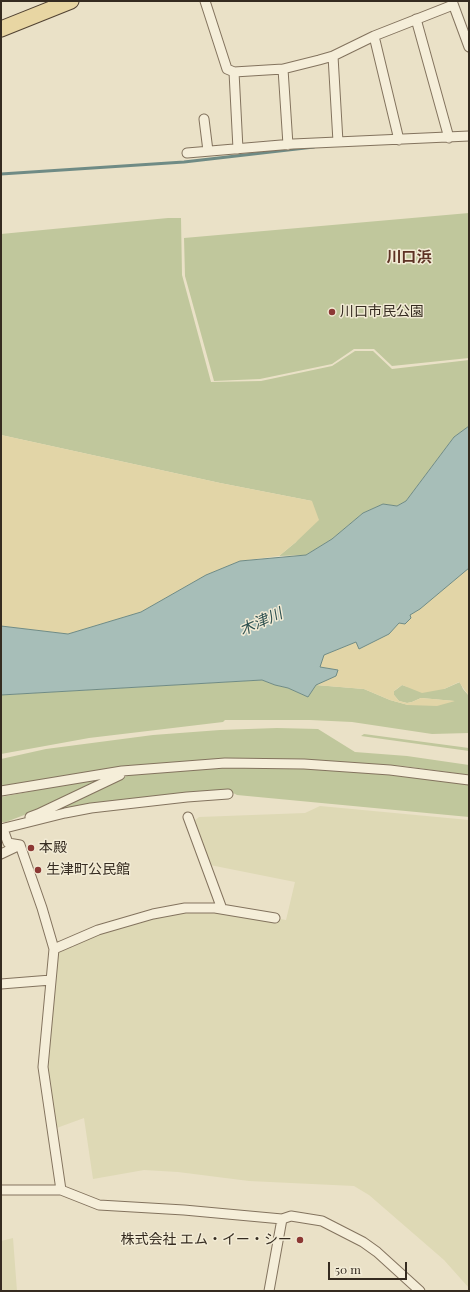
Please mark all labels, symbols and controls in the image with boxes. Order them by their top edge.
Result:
district label: 川口浜 [387,248,431,266]
place label: 川口市民公園 [340,304,424,320]
marker: 川口市民公園 [327,307,337,317]
water label: 木津川 [237,605,285,639]
place label: 本殿 [39,840,67,856]
marker: 本殿 [26,843,36,853]
place label: 生津町公民館 [46,862,130,878]
marker: 生津町公民館 [33,865,43,875]
place label: 株式会社 エム・イー・シー [121,1232,292,1248]
marker: 株式会社 エム・イー・シー [295,1235,305,1245]
scale bar [330,1254,409,1280]
text: 50 m [335,1261,361,1277]

